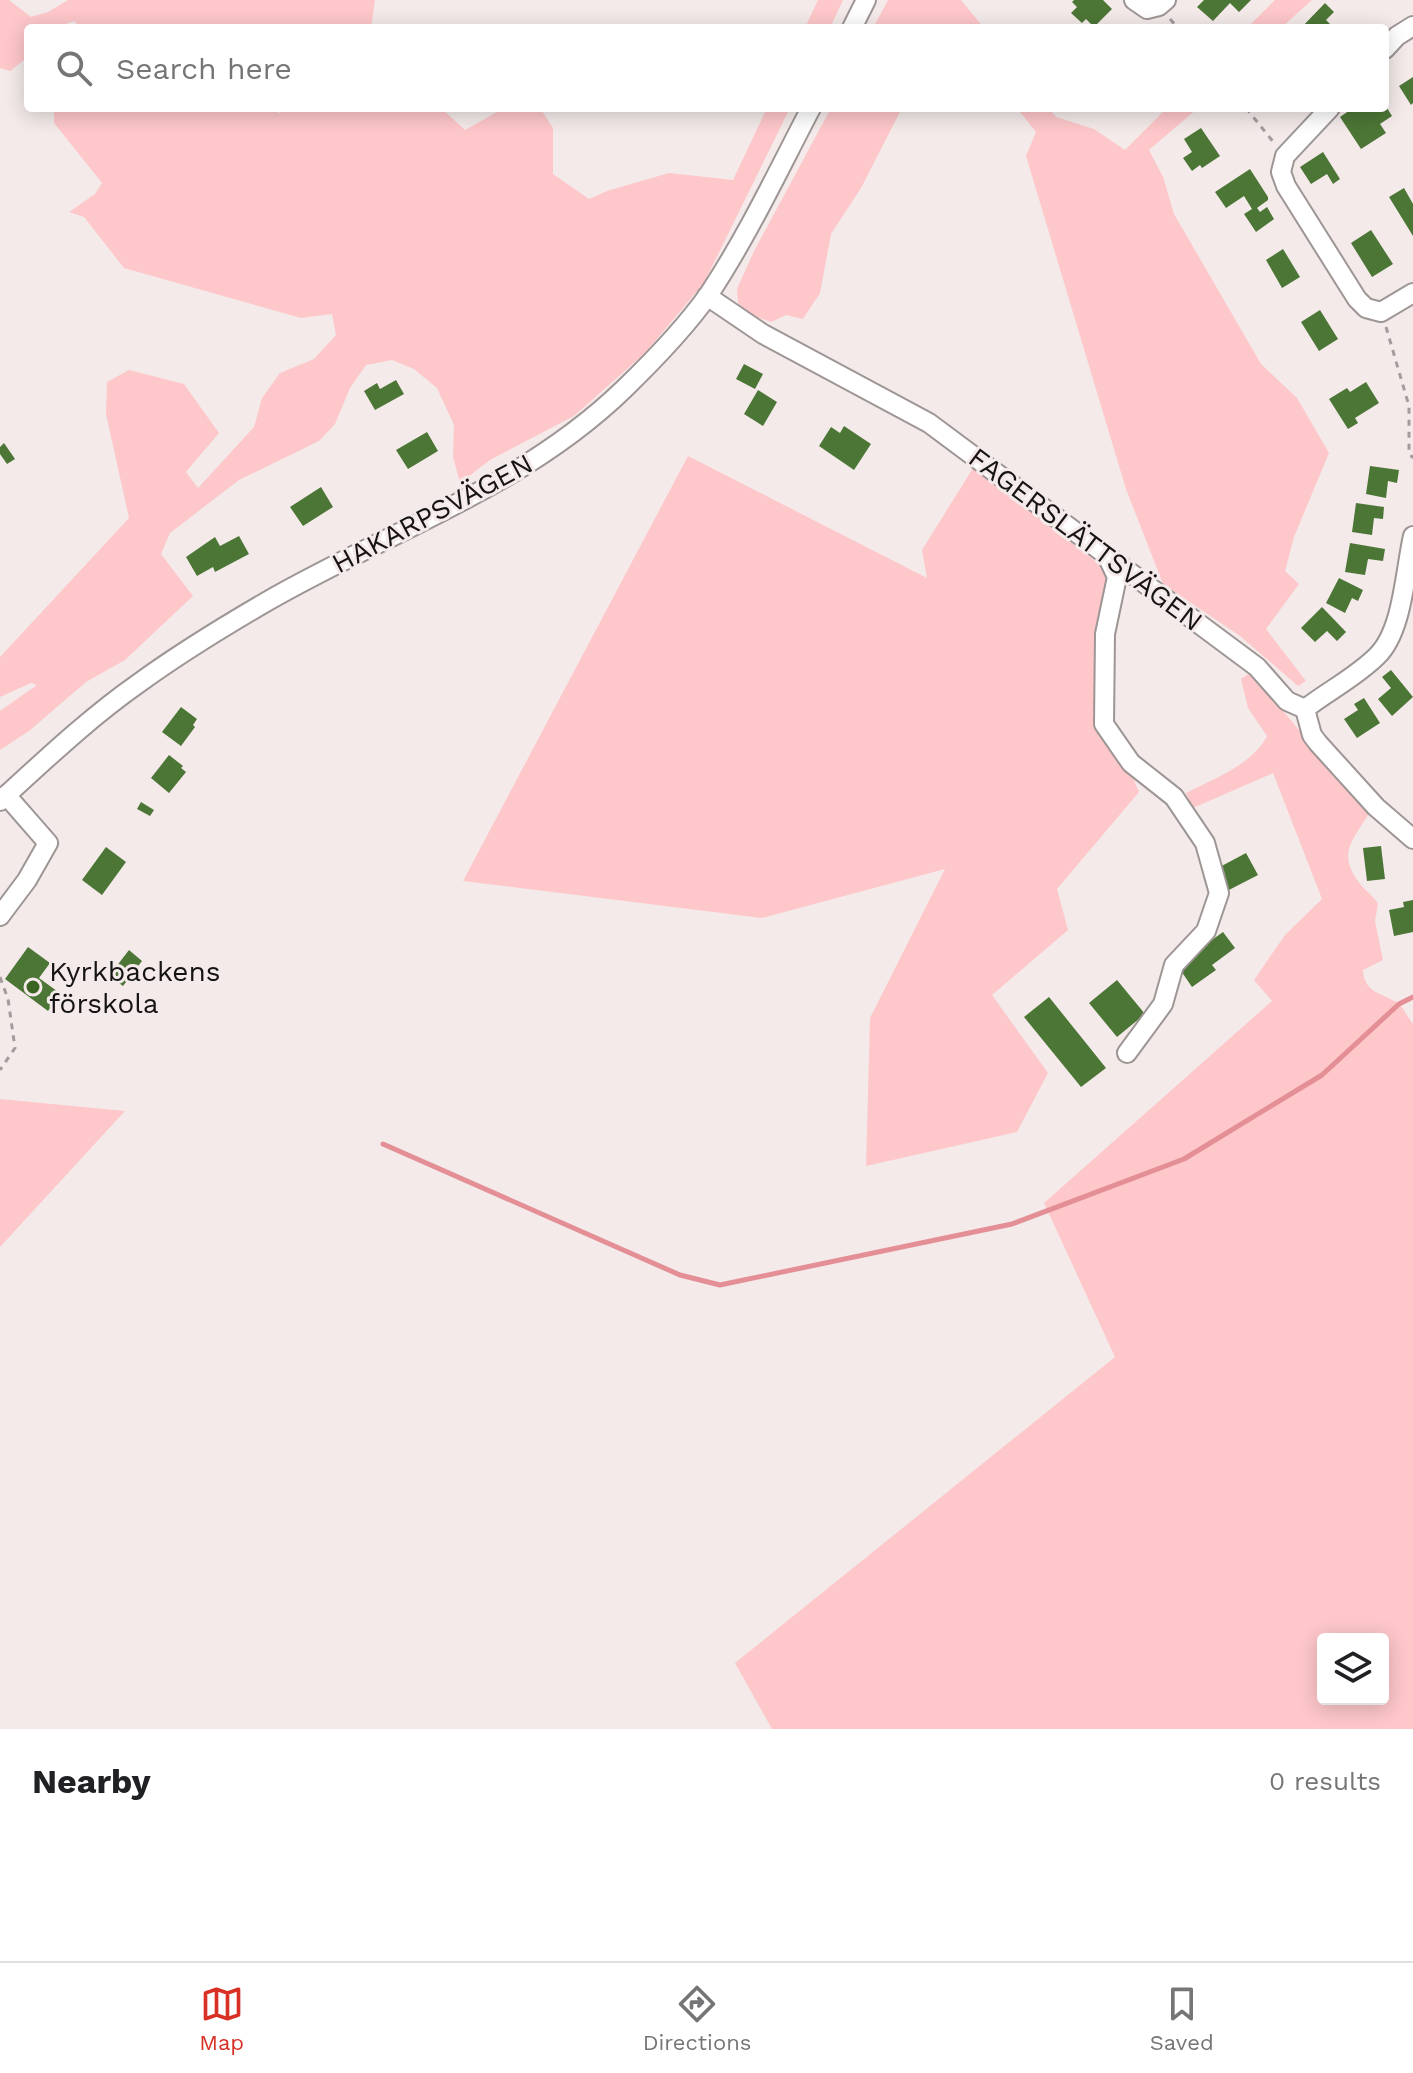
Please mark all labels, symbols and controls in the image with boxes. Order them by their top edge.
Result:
search box [24,24,1389,112]
icon: search [52,46,96,90]
text: Search here [116,51,292,86]
street label: FAGERSLÄTTSVÄGEN [962,441,1209,638]
street label: HAKARPSVÄGEN [326,447,538,580]
place label: Kyrkbackens förskola [49,955,221,1020]
marker: Kyrkbackens förskola [24,978,42,996]
map controls [1317,1633,1389,1705]
button: layers [1317,1633,1389,1705]
text: Nearby [32,1761,151,1801]
text: 0 results [1269,1766,1381,1796]
tab: Map [199,1982,244,2055]
tab: Directions [643,1982,751,2055]
tab: Saved [1150,1982,1214,2055]

